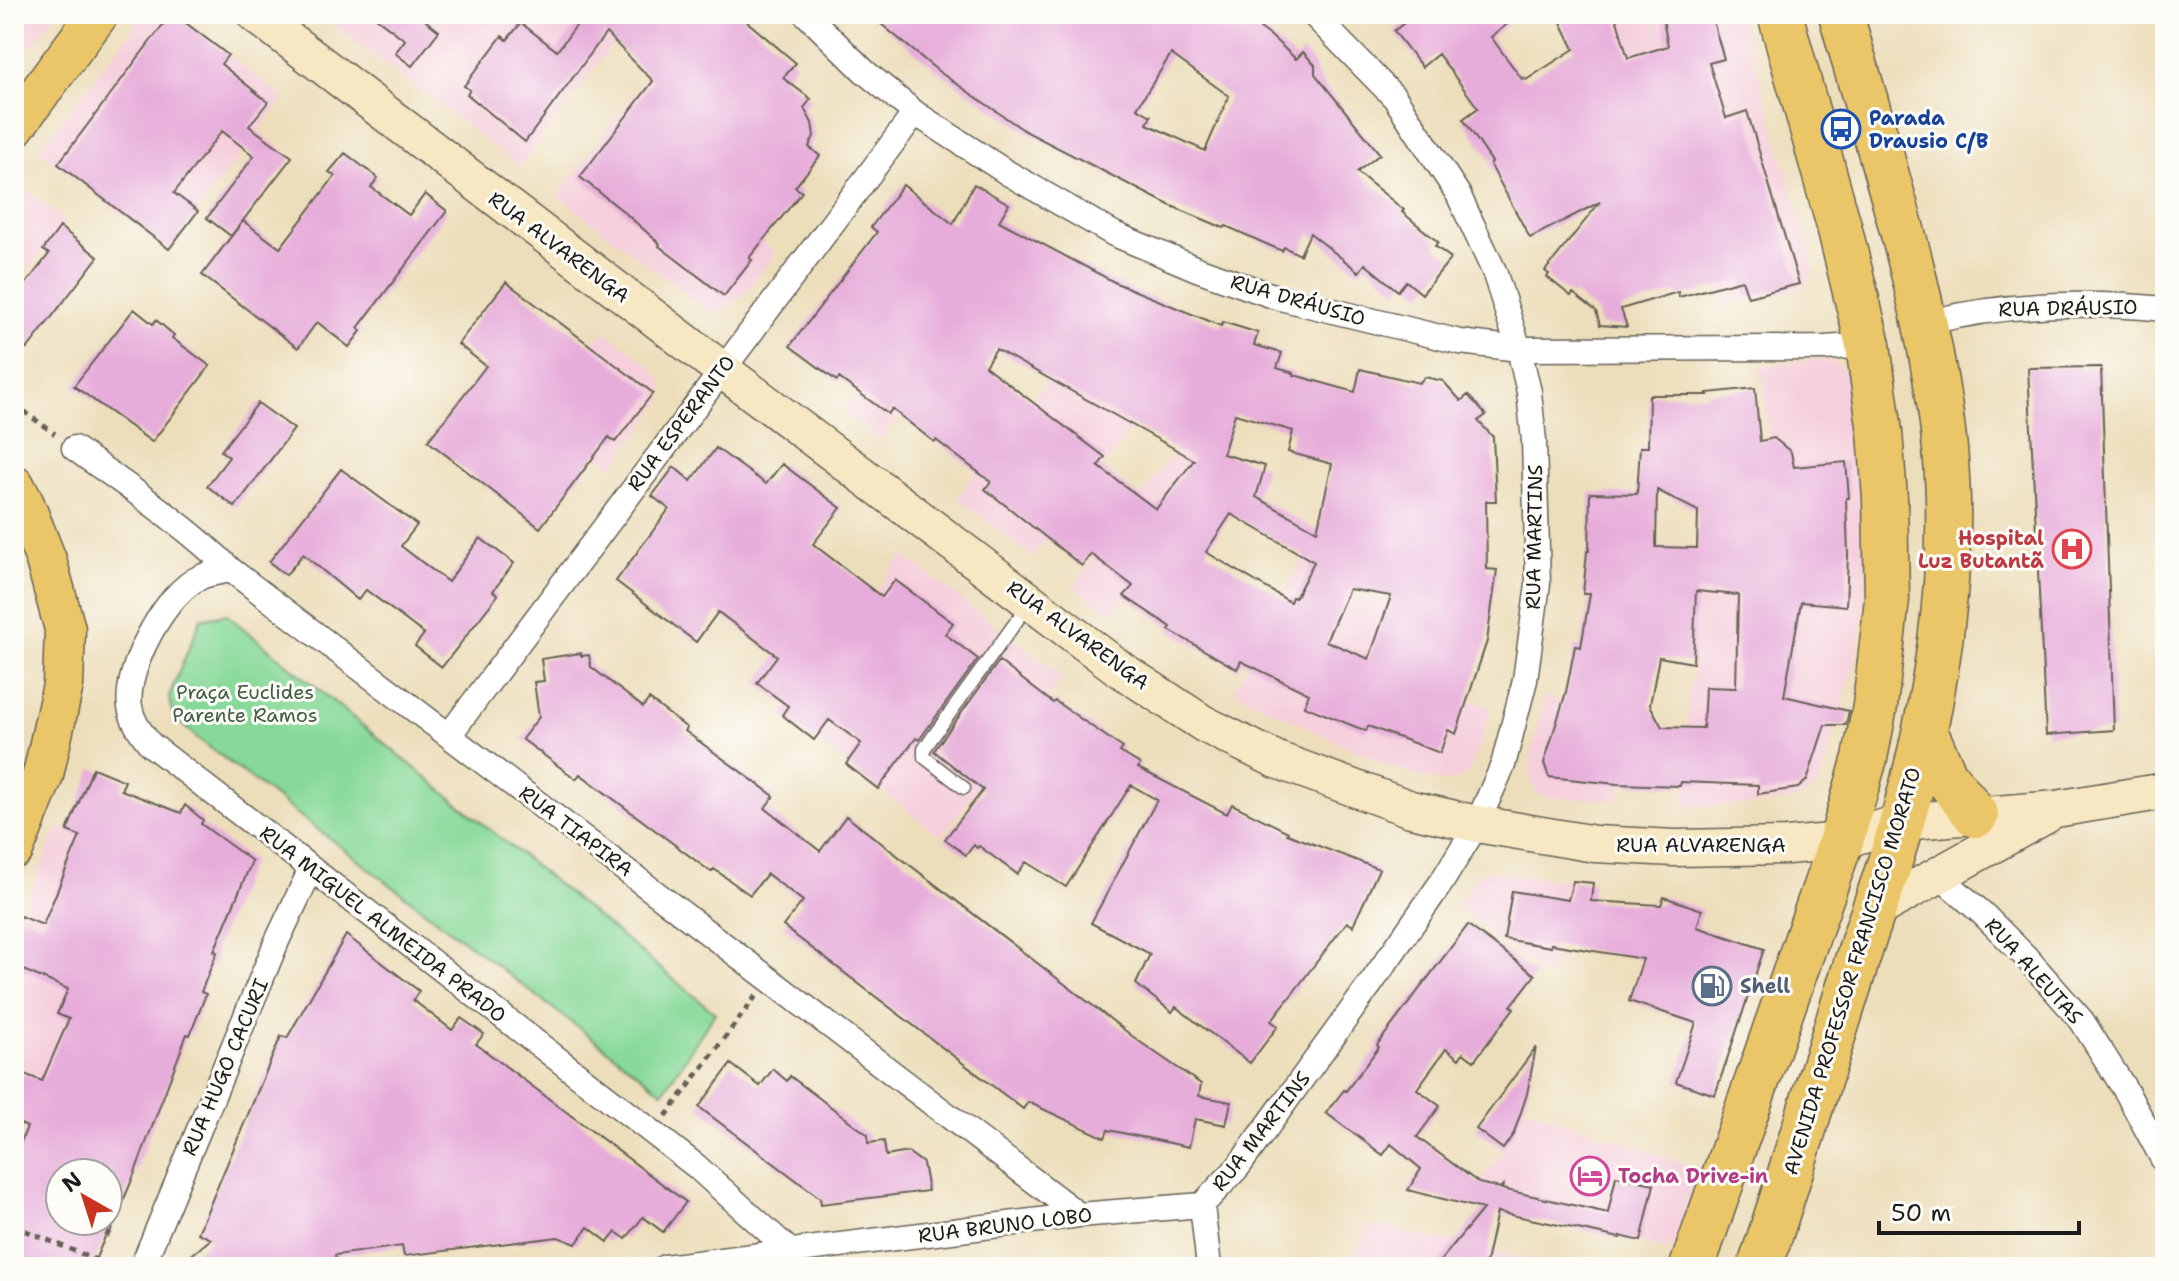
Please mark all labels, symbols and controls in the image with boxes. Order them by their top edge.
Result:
place label: Parada Drausio C/B [1869,105,1988,154]
bus stop icon: Parada Drausio C/B [1820,108,1862,150]
street label: RUA ALVARENGA [483,186,635,308]
street label: RUA DRÁUSIO [1228,268,1368,332]
street label: RUA DRÁUSIO [1998,294,2138,322]
street label: RUA ESPERANTO [621,350,741,496]
street label: RUA MARTINS [1520,464,1548,610]
place label: Hospital Luz Butantã [1918,525,2044,574]
hospital icon: Hospital Luz Butantã [2051,528,2093,570]
street label: RUA ALVARENGA [1002,575,1154,695]
park label: Praça Euclides Parente Ramos [172,679,318,728]
street label: AVENIDA PROFESSOR FRANCISCO MORATO [1777,764,1927,1178]
street label: RUA TIAPIRA [514,780,638,882]
street label: RUA MIGUEL ALMEIDA PRADO [255,820,511,1028]
street label: RUA ALVARENGA [1616,832,1786,858]
street label: RUA ALEUTAS [1979,912,2089,1030]
fuel station icon: Shell [1691,965,1733,1007]
place label: Shell [1740,973,1790,999]
street label: RUA HUGO CACURI [176,974,274,1160]
street label: RUA MARTINS [1206,1066,1316,1196]
hotel icon: Tocha Drive-in [1569,1155,1611,1197]
north arrow [44,1157,124,1237]
place label: Tocha Drive-in [1618,1163,1768,1189]
text: N [56,1165,88,1199]
scale bar [1879,1185,2079,1235]
text: 50 m [1891,1197,1951,1229]
street label: RUA BRUNO LOBO [916,1201,1094,1249]

